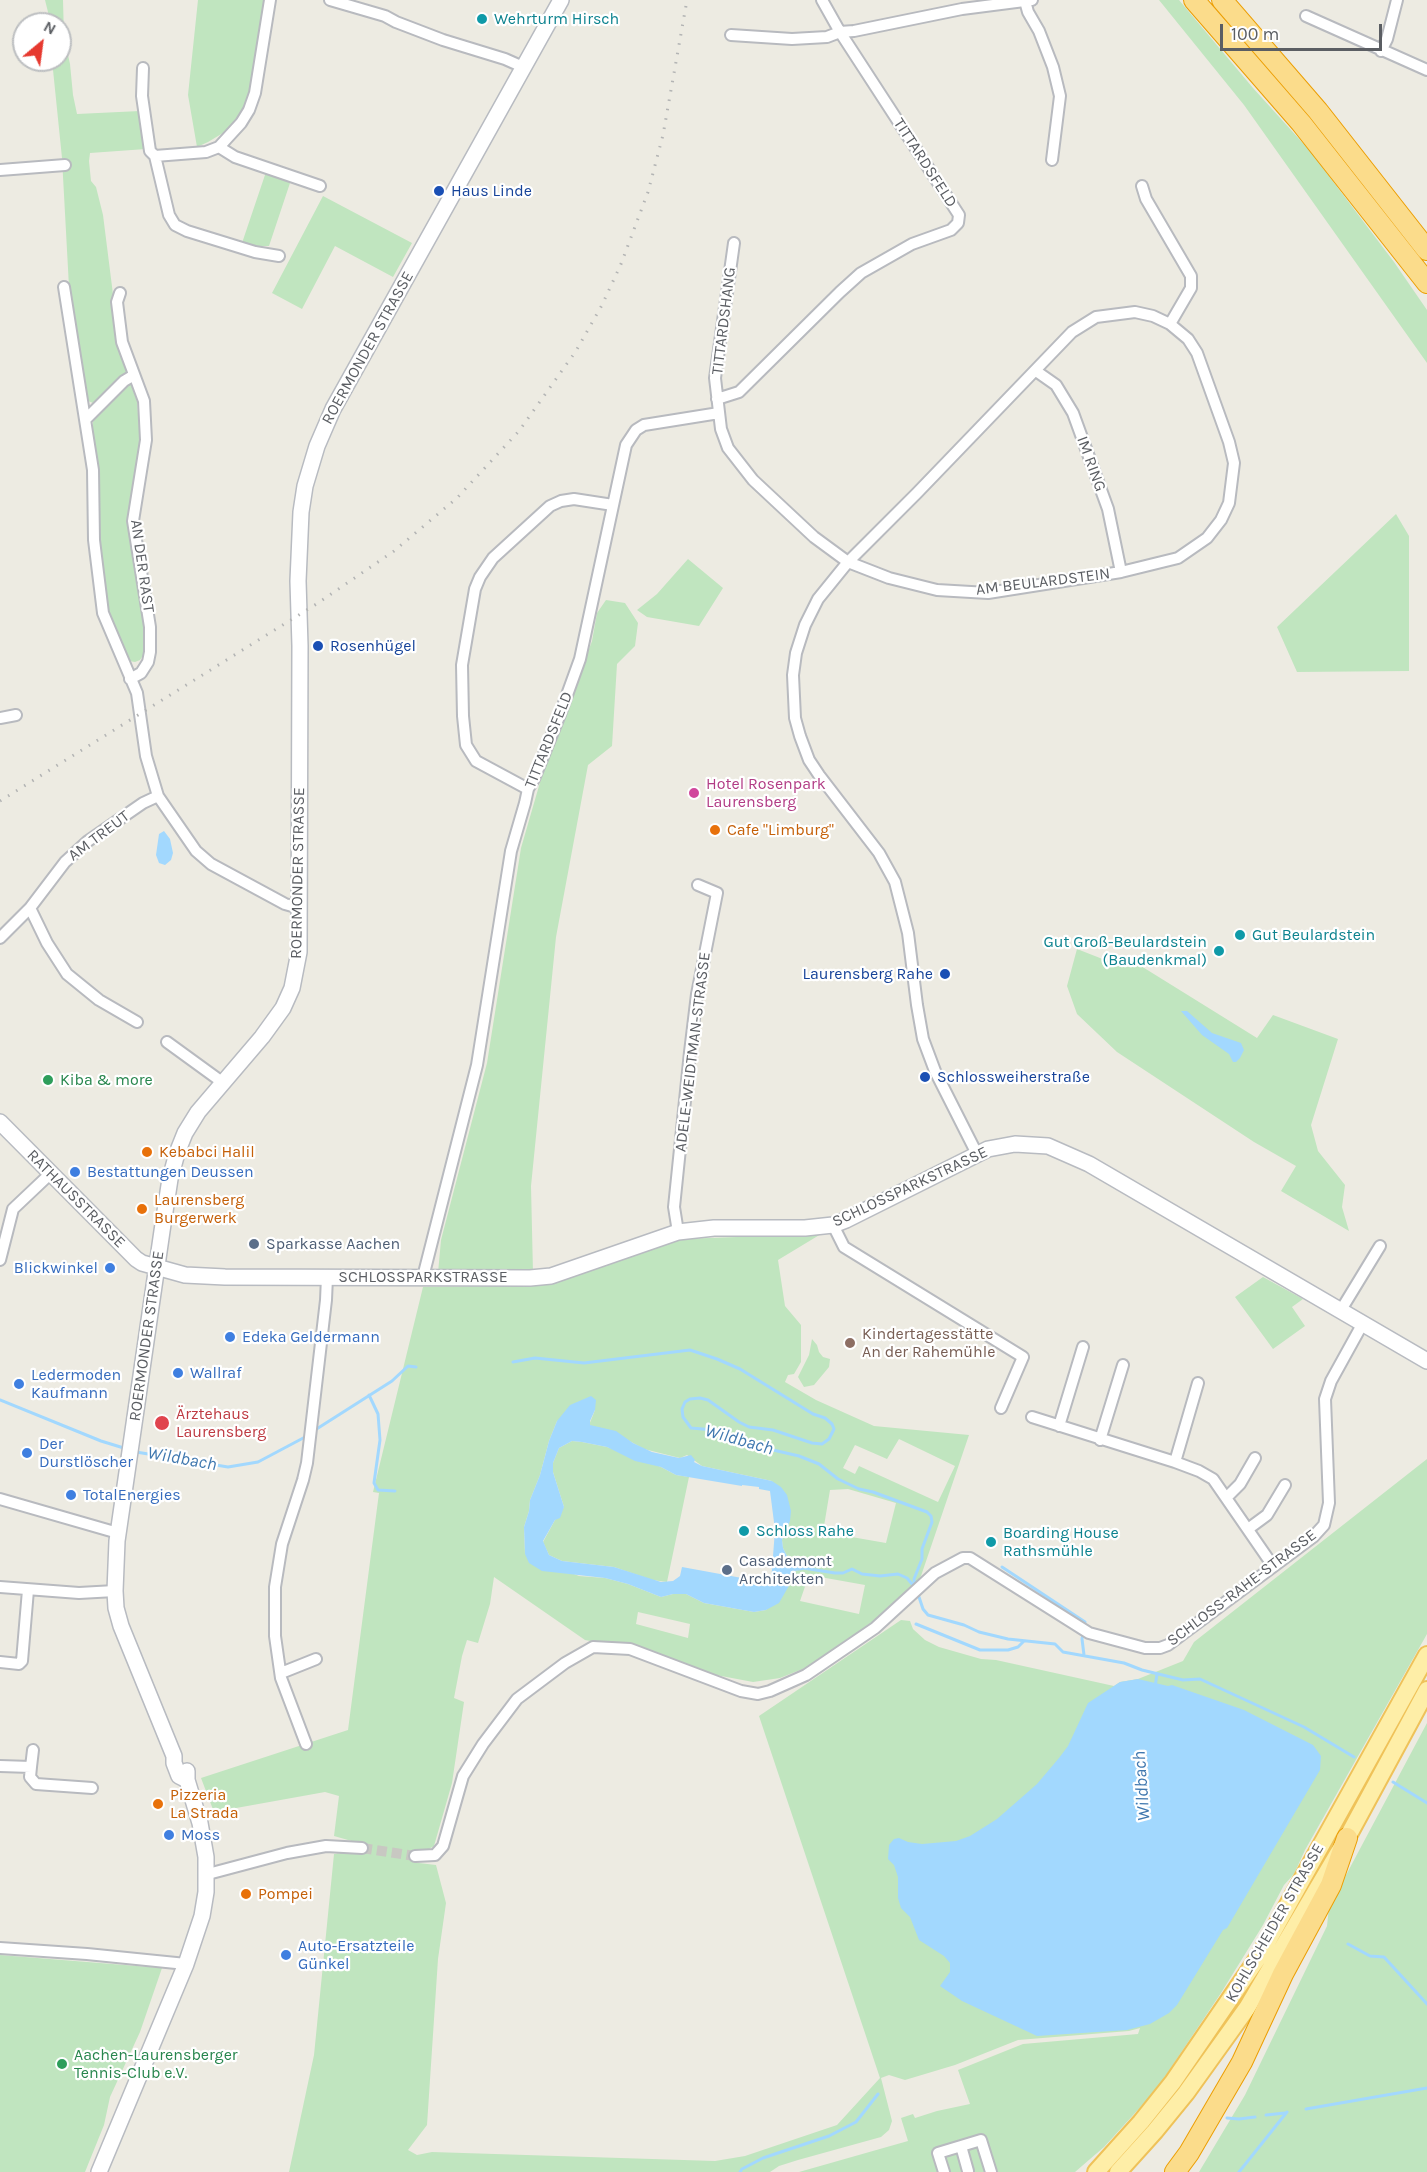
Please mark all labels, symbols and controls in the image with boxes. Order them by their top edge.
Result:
place label: Wehrturm Hirsch [494,9,619,29]
north arrow [12,12,72,72]
marker: Wehrturm Hirsch [475,12,489,26]
scale bar [1223,12,1385,50]
text: N [40,16,60,39]
text: 100 m [1231,23,1279,45]
street label: TITTARDSFELD [889,115,961,211]
place label: Haus Linde [451,181,532,201]
marker: Haus Linde [432,184,446,198]
street label: TITTARDSHANG [708,266,740,376]
street label: ROERMONDER STRASSE [318,268,418,428]
street label: IM RING [1072,434,1110,494]
street label: AN DER RAST [126,518,158,614]
street label: AM BEULARDSTEIN [975,564,1111,600]
place label: Rosenhügel [330,636,416,656]
marker: Rosenhügel [311,639,325,653]
street label: TITTARDSFELD [521,689,577,791]
place label: Hotel Rosenpark Laurensberg [706,774,826,812]
marker: Hotel Rosenpark Laurensberg [687,786,701,800]
street label: ROERMONDER STRASSE [287,787,309,959]
street label: AM TREUT [65,807,133,865]
place label: Cafe "Limburg" [727,820,834,840]
marker: Cafe "Limburg" [708,823,722,837]
place label: Gut Beulardstein [1252,925,1375,945]
marker: Gut Beulardstein [1233,928,1247,942]
place label: Gut Groß-Beulardstein (Baudenkmal) [1044,932,1207,970]
marker: Gut Groß-Beulardstein (Baudenkmal) [1212,944,1226,958]
street label: ADELE-WEIDTMAN-STRASSE [671,951,715,1153]
place label: Laurensberg Rahe [802,964,933,984]
marker: Laurensberg Rahe [938,967,952,981]
place label: Schlossweiherstraße [937,1067,1090,1087]
place label: Kiba & more [60,1070,153,1090]
marker: Schlossweiherstraße [918,1070,932,1084]
marker: Kiba & more [41,1073,55,1087]
place label: Kebabci Halil [159,1142,255,1162]
street label: SCHLOSSPARKSTRASSE [829,1143,991,1231]
marker: Kebabci Halil [140,1145,154,1159]
street label: RATHAUSSTRASSE [23,1146,129,1252]
place label: Bestattungen Deussen [87,1162,254,1182]
marker: Bestattungen Deussen [68,1165,82,1179]
place label: Laurensberg Burgerwerk [154,1190,244,1228]
marker: Laurensberg Burgerwerk [135,1202,149,1216]
place label: Sparkasse Aachen [266,1234,400,1254]
marker: Sparkasse Aachen [247,1237,261,1251]
street label: ROERMONDER STRASSE [126,1250,168,1422]
place label: Blickwinkel [14,1258,98,1278]
marker: Blickwinkel [103,1261,117,1275]
street label: SCHLOSSPARKSTRASSE [338,1267,508,1287]
place label: Kindertagesstätte An der Rahemühle [862,1324,995,1362]
place label: Edeka Geldermann [242,1327,380,1347]
marker: Edeka Geldermann [223,1330,237,1344]
marker: Kindertagesstätte An der Rahemühle [843,1336,857,1350]
place label: Wallraf [190,1363,242,1383]
place label: Ledermoden Kaufmann [31,1365,121,1403]
marker: Wallraf [171,1366,185,1380]
marker: Ledermoden Kaufmann [12,1377,26,1391]
place label: Ärztehaus Laurensberg [176,1404,266,1442]
marker: Ärztehaus Laurensberg [153,1414,171,1432]
water label: Wildbach [702,1420,776,1460]
place label: Der Durstlöscher [39,1434,133,1472]
water label: Wildbach [146,1442,218,1476]
marker: Der Durstlöscher [20,1446,34,1460]
place label: TotalEnergies [83,1485,181,1505]
marker: TotalEnergies [64,1488,78,1502]
place label: Schloss Rahe [756,1521,854,1541]
place label: Boarding House Rathsmühle [1003,1523,1119,1561]
marker: Schloss Rahe [737,1524,751,1538]
street label: SCHLOSS-RAHE-STRASSE [1163,1526,1321,1650]
marker: Boarding House Rathsmühle [984,1535,998,1549]
place label: Casademont Architekten [739,1551,832,1589]
marker: Casademont Architekten [720,1563,734,1577]
water label: Wildbach [1129,1750,1155,1822]
place label: Pizzeria La Strada [170,1785,239,1823]
marker: Pizzeria La Strada [151,1797,165,1811]
place label: Moss [181,1825,220,1845]
marker: Moss [162,1828,176,1842]
street label: KOHLSCHEIDER STRASSE [1222,1840,1328,2006]
place label: Pompei [258,1884,313,1904]
marker: Pompei [239,1887,253,1901]
place label: Auto-Ersatzteile Günkel [298,1936,415,1974]
marker: Auto-Ersatzteile Günkel [279,1948,293,1962]
place label: Aachen-Laurensberger Tennis-Club e.V. [74,2045,238,2083]
marker: Aachen-Laurensberger Tennis-Club e.V. [55,2057,69,2071]

